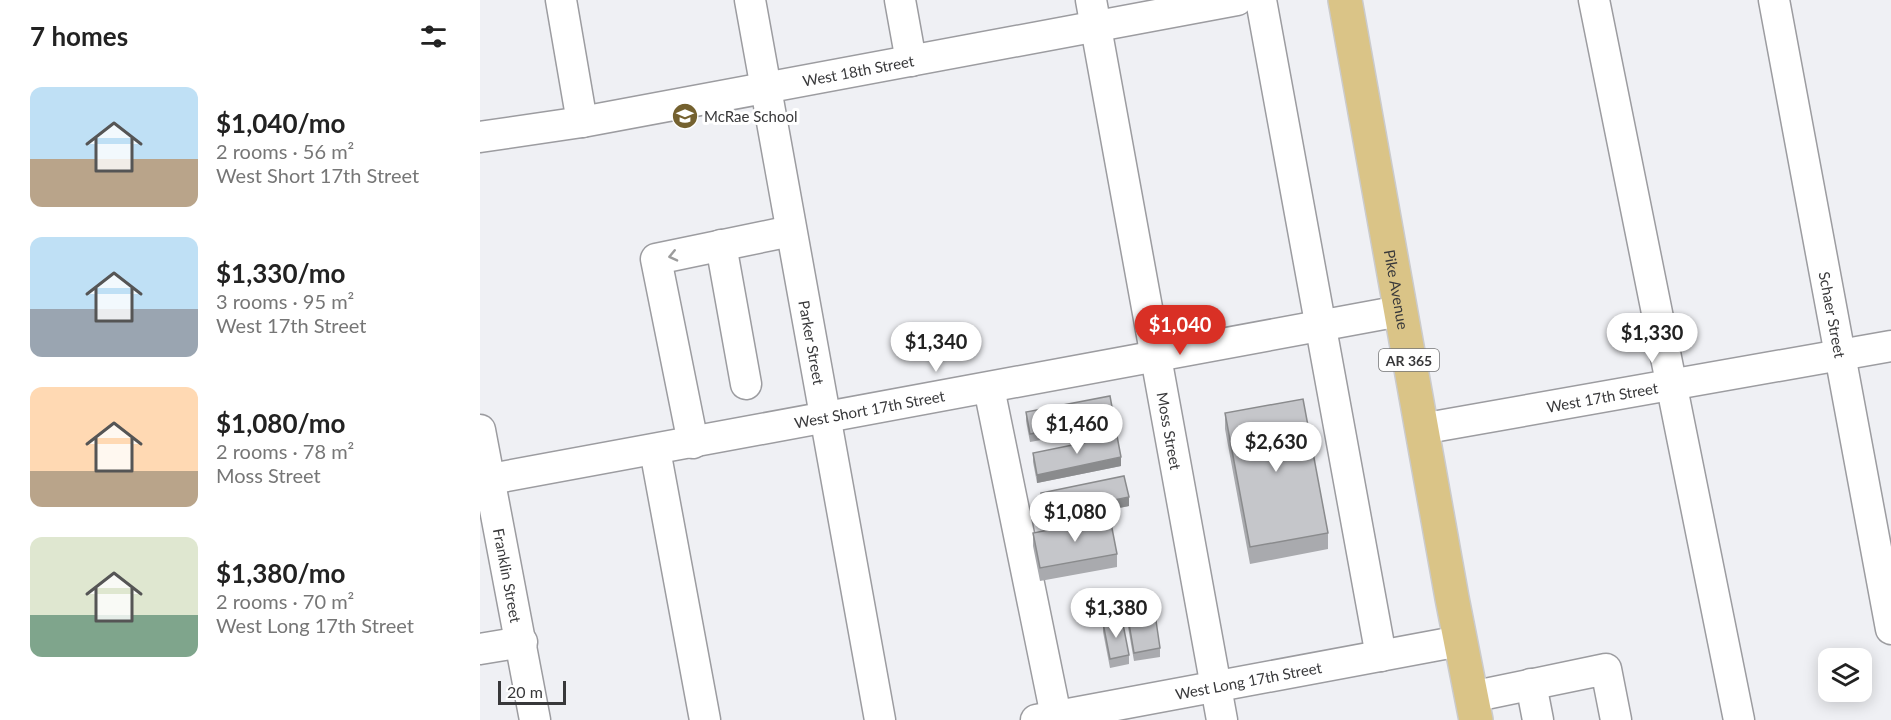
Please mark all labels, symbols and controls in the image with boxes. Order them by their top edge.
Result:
text: 7 homes [30,20,128,52]
icon: filters [417,20,450,53]
street label: West 18th Street [801,51,916,90]
school or university icon: McRae School [670,101,700,131]
text: $1,040/mo [216,107,346,139]
place label: McRae School [704,107,797,125]
icon: home [78,111,150,183]
text: 2 rooms · 56 m² [216,139,354,163]
text: West Short 17th Street [216,163,419,187]
one-way arrow [668,248,678,261]
street label: Pike Avenue [1381,248,1413,331]
text: $1,330/mo [216,257,346,289]
icon: home [78,261,150,333]
street label: Schaer Street [1816,270,1849,360]
text: 3 rooms · 95 m² [216,289,354,313]
street label: Parker Street [795,299,828,387]
pin: $1,040 [1131,305,1229,356]
text: $1,040 [1149,312,1211,336]
text: West 17th Street [216,313,366,337]
pin: $1,330 [1603,313,1701,364]
text: $1,330 [1621,320,1683,344]
pin: $1,340 [887,322,985,373]
text: $1,340 [905,329,967,353]
road number: AR 365 [1379,349,1439,371]
street label: West 17th Street [1545,378,1660,416]
street label: West Short 17th Street [793,386,947,432]
street label: Moss Street [1154,391,1185,472]
pin: $1,460 [1028,404,1126,455]
text: $1,080/mo [216,407,346,439]
icon: home [78,411,150,483]
text: $1,460 [1046,411,1108,435]
pin: $2,630 [1227,422,1325,473]
text: $2,630 [1245,429,1307,453]
text: 2 rooms · 78 m² [216,439,354,463]
text: Moss Street [216,463,321,487]
pin: $1,080 [1026,492,1124,543]
text: $1,080 [1044,499,1106,523]
street label: Franklin Street [490,527,525,625]
text: $1,380/mo [216,557,346,589]
icon: home [78,561,150,633]
pin: $1,380 [1067,588,1165,639]
text: 2 rooms · 70 m² [216,589,354,613]
text: $1,380 [1085,595,1147,619]
text: West Long 17th Street [216,613,414,637]
map controls [1818,648,1872,702]
button: layers [1818,648,1872,702]
street label: West Long 17th Street [1174,658,1324,703]
scale bar [498,678,566,706]
text: 20 m [507,682,543,701]

